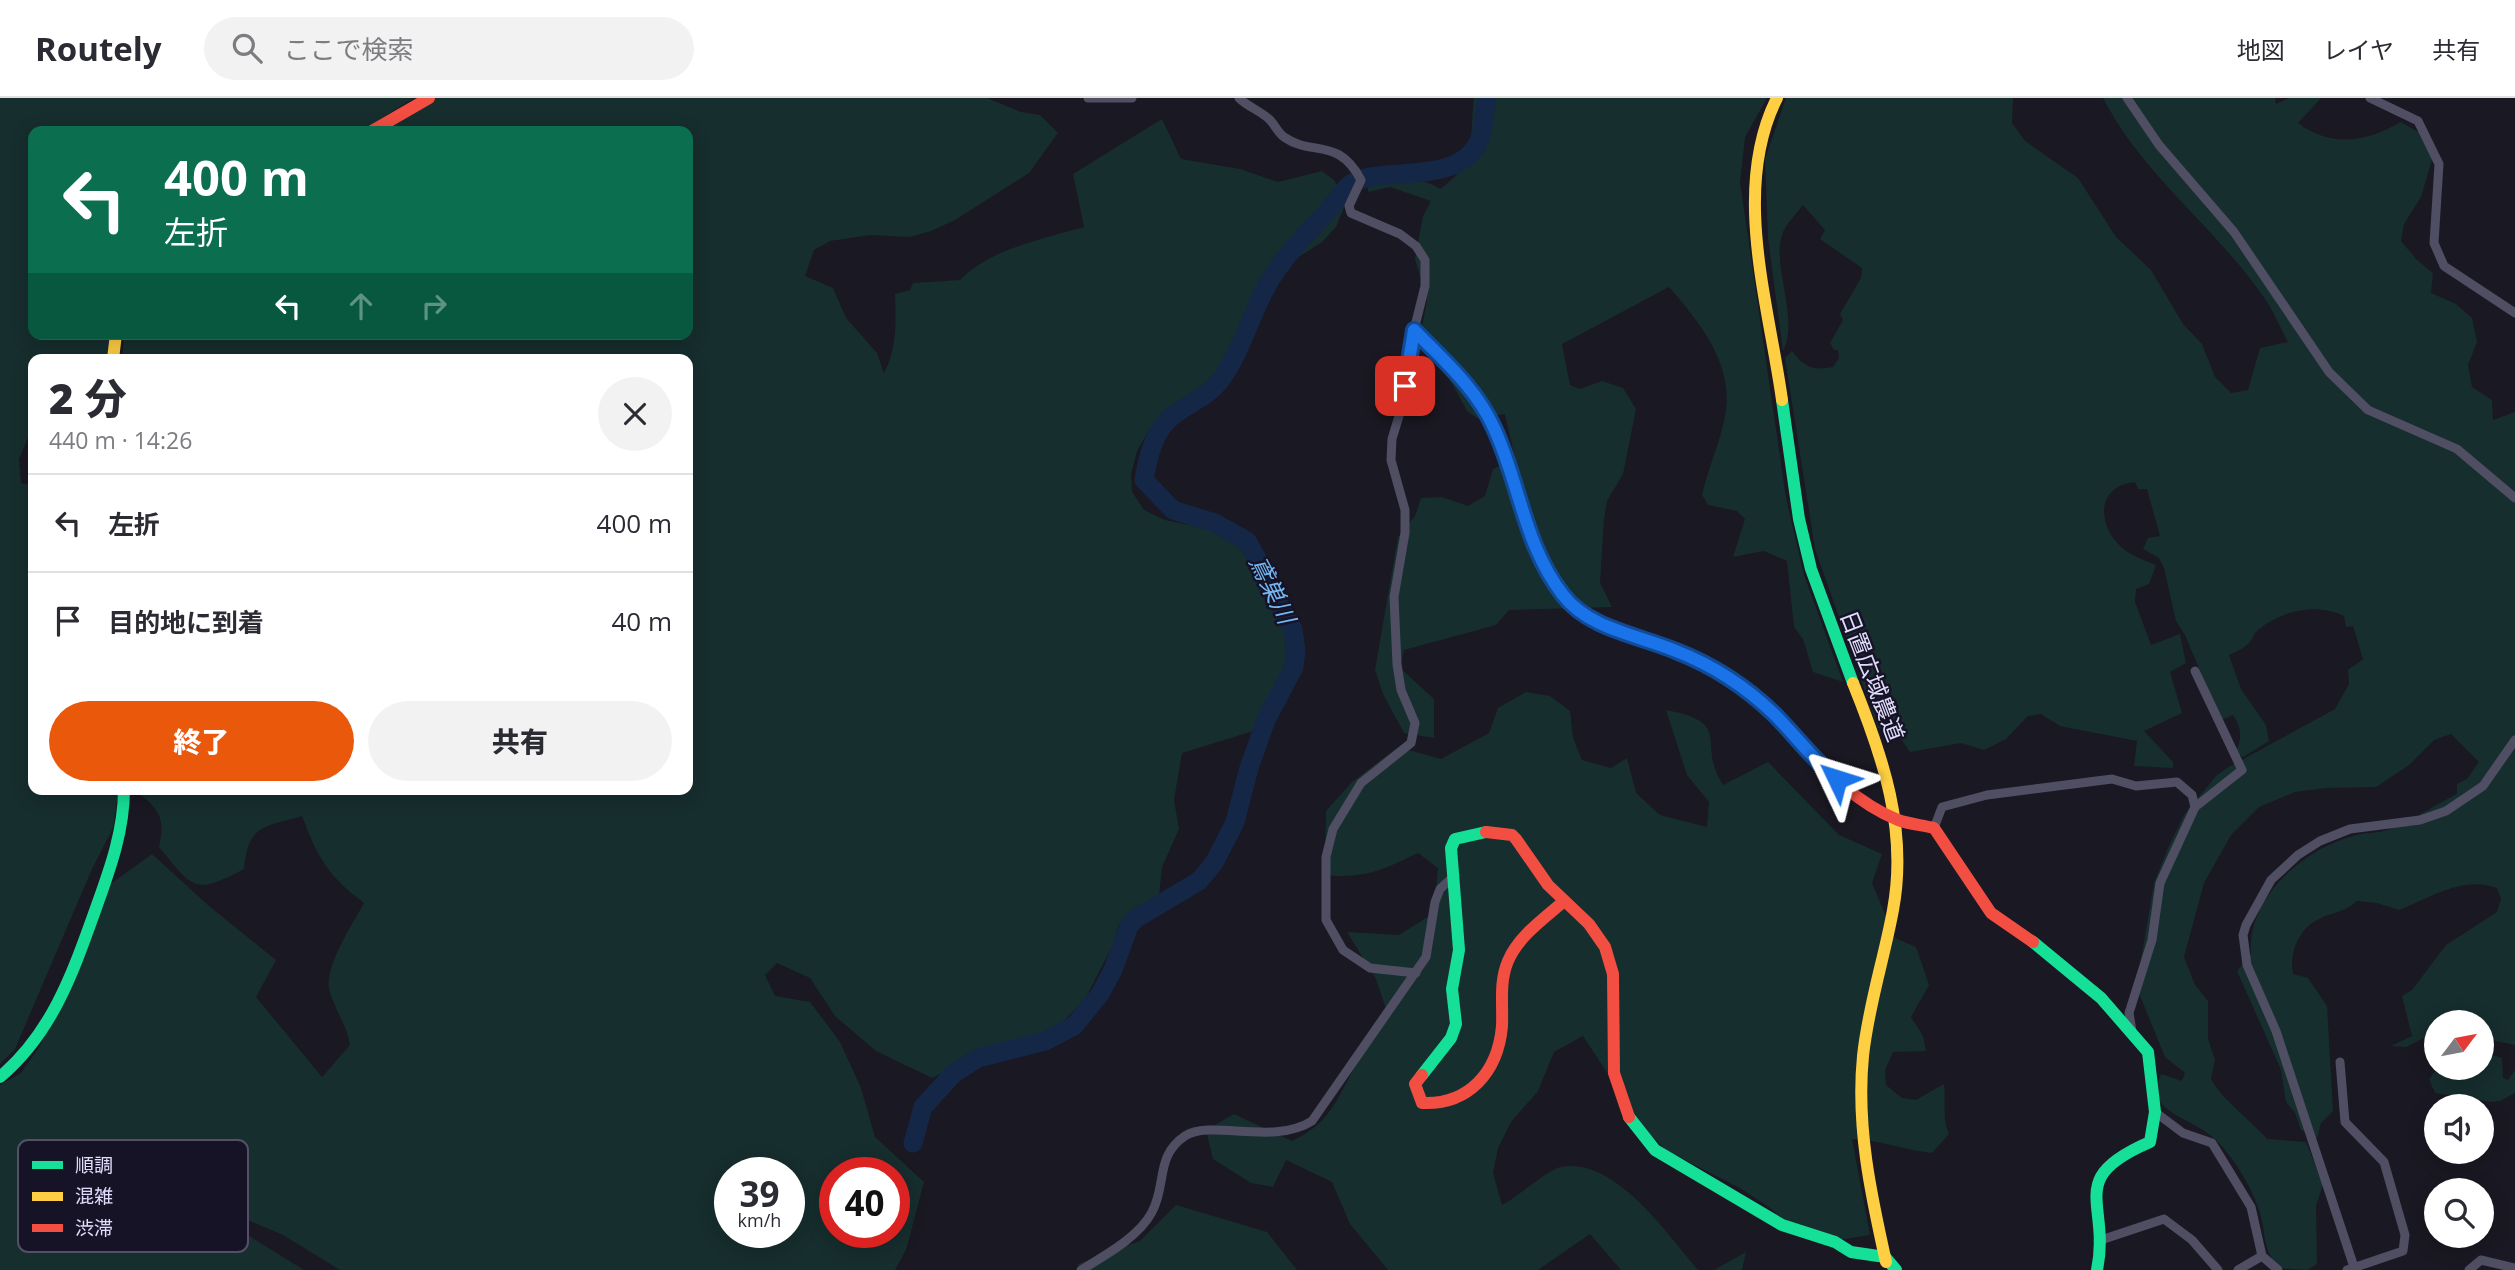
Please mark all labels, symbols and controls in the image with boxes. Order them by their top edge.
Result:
search box [204,17,694,80]
text: Routely [35,26,162,71]
icon: search [228,29,266,67]
text: ここで検索 [284,31,414,67]
text: 地図 [2237,33,2285,66]
text: レイヤ [2323,33,2394,66]
text: 共有 [2432,33,2480,66]
text: 400 m [164,144,309,210]
icon: left [49,154,140,245]
text: 左折 [164,210,228,253]
icon: left [269,287,307,325]
icon: ahead [342,287,380,325]
icon: right [415,287,453,325]
pin [1375,356,1435,416]
icon: arrive [1386,367,1424,405]
text: 2 分 [49,369,127,426]
button: close [598,377,672,451]
text: 440 m · 14:26 [49,424,192,456]
icon: left [49,504,87,542]
text: 400 m [597,505,672,541]
text: 左折 [108,506,160,542]
water label: 鳶巣川 [1243,550,1305,632]
icon: arrive [49,602,87,640]
text: 40 m [611,603,672,639]
text: 目的地に到着 [108,604,264,640]
street label: 日置広域農道 [1833,605,1913,746]
button: 終了 [49,701,354,781]
button: 共有 [368,701,672,781]
position arrow [1800,742,1874,816]
north arrow [2424,1010,2494,1080]
map controls [2424,1010,2494,1248]
button: sound [2424,1094,2494,1164]
legend [18,1140,248,1252]
text: 順調 [75,1152,113,1178]
speed limit sign: 40 [819,1157,910,1248]
text: 39 [739,1170,780,1217]
button: search [2424,1178,2494,1248]
text: 混雑 [75,1183,113,1209]
text: km/h [738,1208,781,1232]
text: 渋滞 [75,1215,113,1241]

